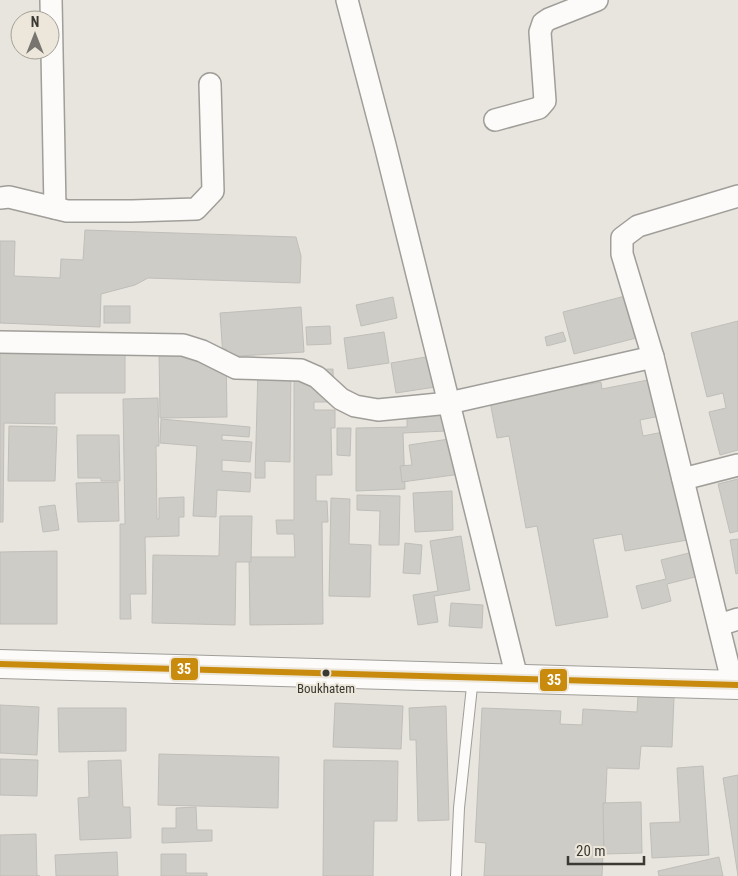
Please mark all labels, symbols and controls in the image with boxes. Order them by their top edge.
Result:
north arrow [10,10,60,60]
text: N [31,14,39,30]
line badge: 35 [170,657,199,681]
text: 35 [177,661,191,677]
marker: Boukhatem [321,668,331,678]
line badge: 35 [539,668,568,692]
text: 35 [547,672,561,688]
place label: Boukhatem [297,681,355,696]
scale bar [568,834,644,866]
text: 20 m [576,842,606,860]

